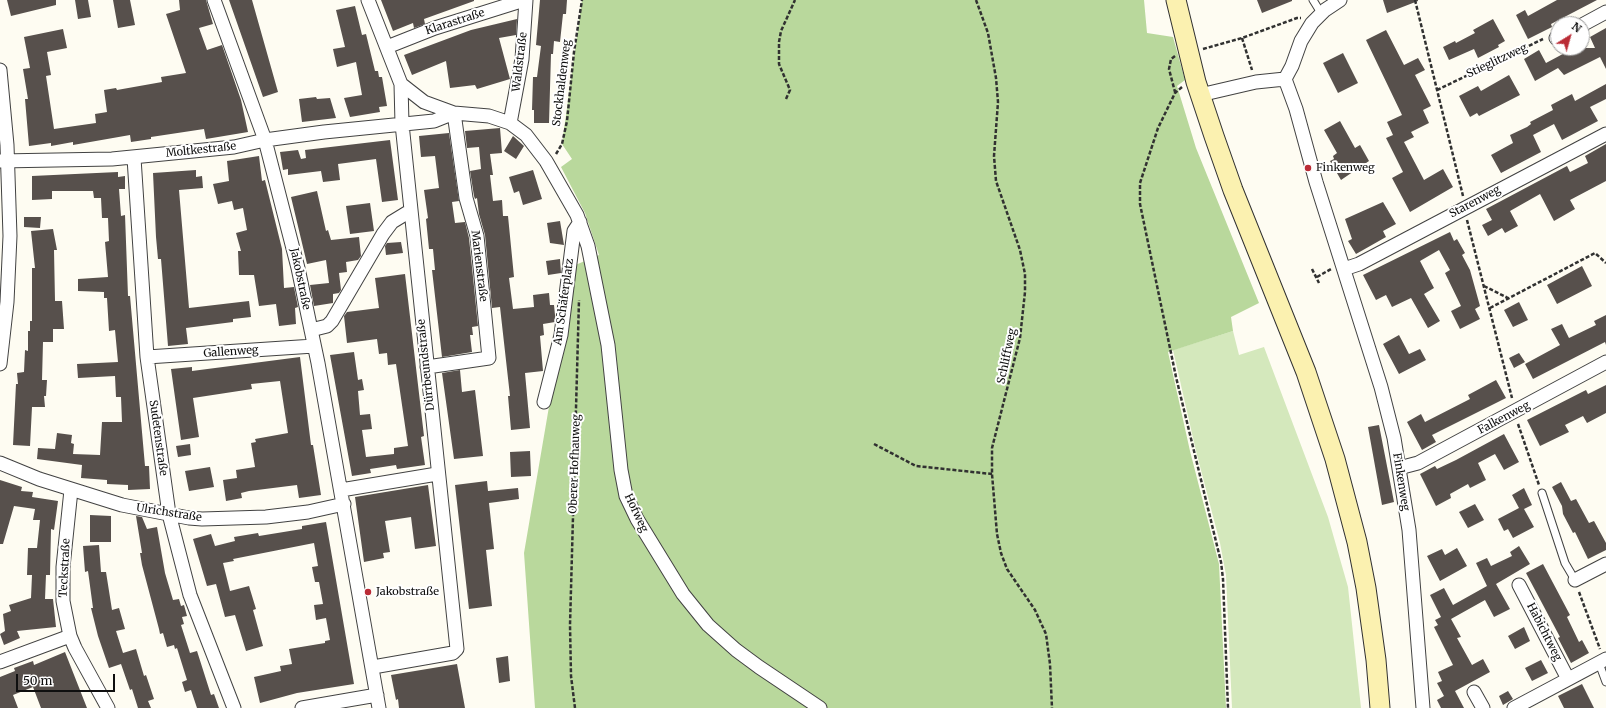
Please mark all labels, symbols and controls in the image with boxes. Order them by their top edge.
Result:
street label: Klarastraße [424,6,486,38]
north arrow [1550,16,1590,56]
text: N [1569,19,1584,35]
street label: Waldstraße [510,31,530,93]
street label: Stockhaldenweg [550,39,574,127]
street label: Stieglitzweg [1464,41,1530,81]
street label: Moltkestraße [165,140,237,160]
place label: Finkenweg [1316,161,1375,175]
marker: Finkenweg [1303,163,1313,173]
street label: Starenweg [1447,183,1503,221]
street label: Marienstraße [468,230,490,302]
street label: Jakobstraße [287,247,313,311]
street label: Am Schäferplatz [551,258,577,346]
street label: Dürrbeundstraße [415,319,437,411]
street label: Schliffweg [995,327,1019,385]
street label: Gallenweg [203,343,259,361]
street label: Sudetenstraße [146,399,170,477]
street label: Falkenweg [1476,399,1532,437]
street label: Oberer Hofhauweg [567,414,583,514]
street label: Finkenweg [1390,452,1412,512]
street label: Hofweg [621,492,651,534]
street label: Ulrichstraße [135,501,203,525]
street label: Teckstraße [57,538,73,598]
place label: Jakobstraße [376,585,439,599]
marker: Jakobstraße [363,587,373,597]
street label: Habichtweg [1524,601,1564,663]
scale bar [18,666,117,692]
text: 50 m [23,673,52,688]

